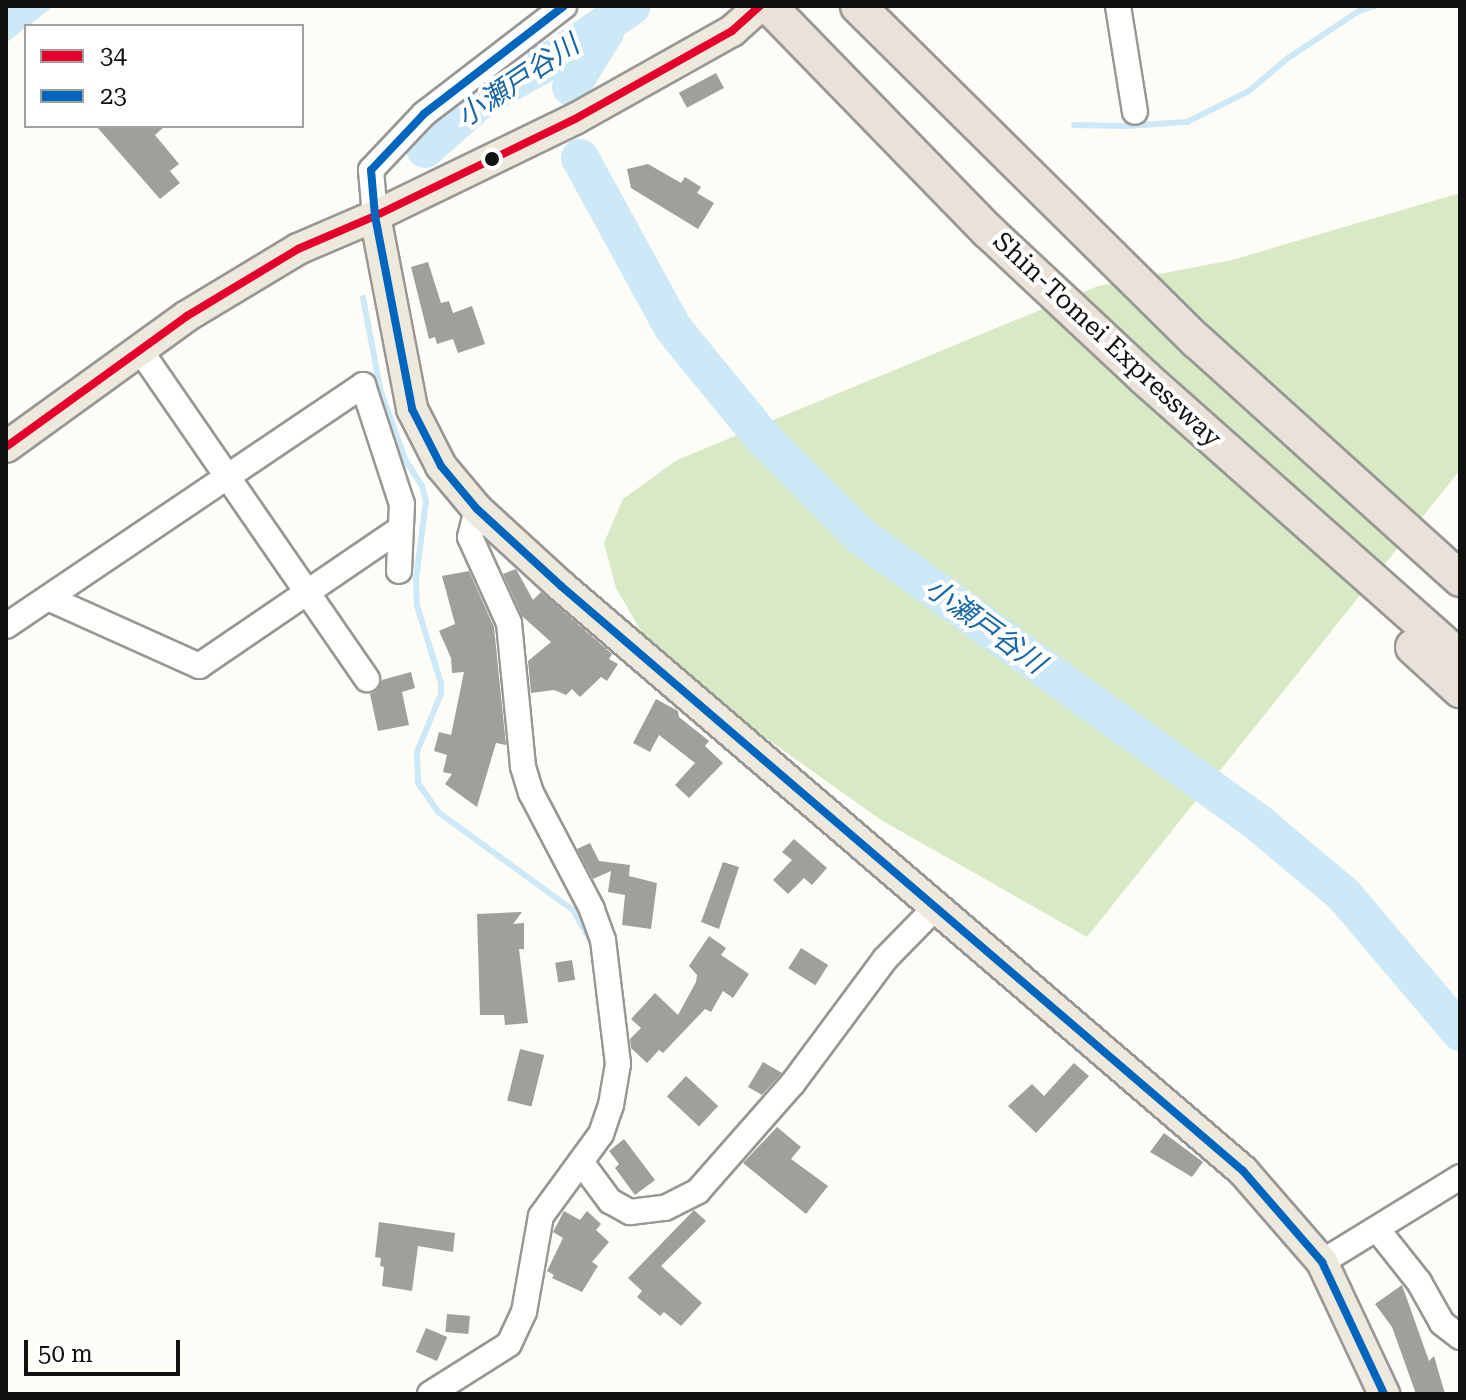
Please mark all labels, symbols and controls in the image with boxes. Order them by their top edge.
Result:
legend [24,24,304,128]
water label: 小瀬戸谷川 [451,28,585,134]
text: 34 [100,42,127,70]
text: 23 [100,82,127,110]
unlabelled marker [484,151,500,167]
street label: Shin-Tomei Expressway [986,226,1228,454]
water label: 小瀬戸谷川 [918,571,1052,681]
scale bar [28,1324,184,1374]
text: 50 m [38,1340,93,1368]

